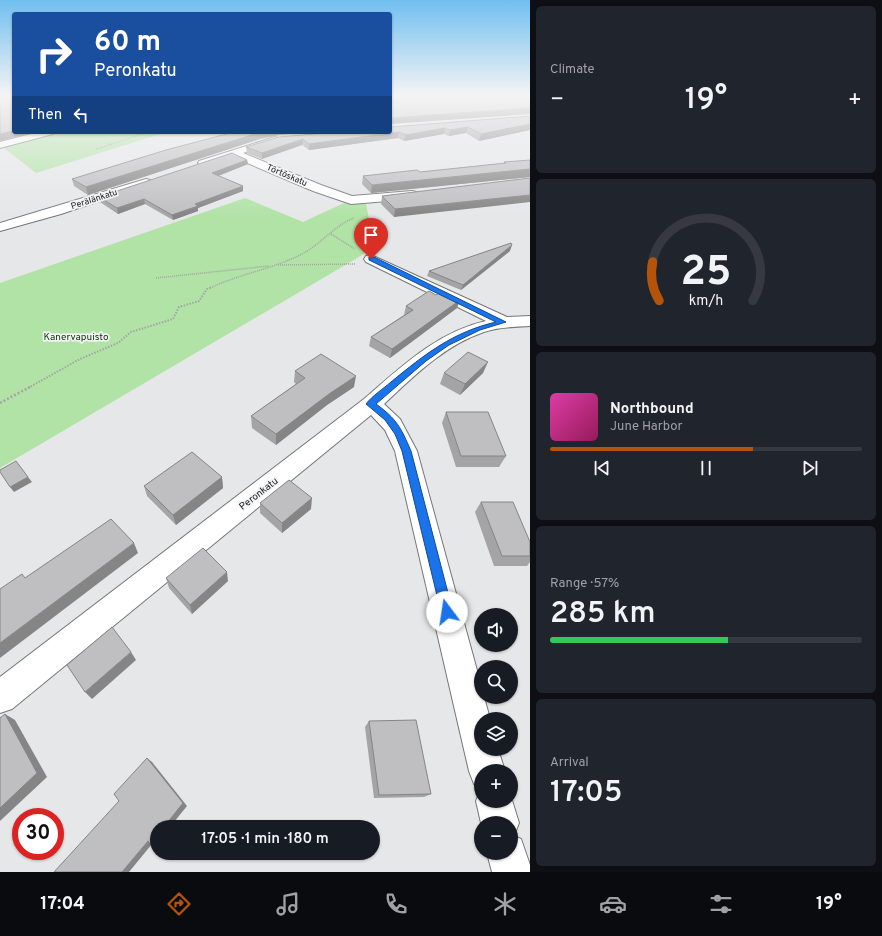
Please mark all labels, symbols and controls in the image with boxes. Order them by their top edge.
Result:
text: 60 m [94,25,161,61]
icon: right [28,28,80,80]
text: Peronkatu [94,60,177,83]
text: Climate [550,62,595,78]
text: 19° [685,82,727,119]
text: − [550,87,564,114]
text: + [848,87,862,114]
icon: left [70,104,92,126]
text: Then [28,106,62,125]
street label: Törtöskatu [265,162,309,189]
street label: Perälänkatu [70,187,119,212]
pin [354,218,388,259]
icon: arrive [360,224,382,246]
text: 25 [681,247,731,300]
text: km/h [689,291,723,309]
park label: Kanervapuisto [43,331,109,344]
text: Northbound [610,400,694,419]
text: June Harbor [610,419,683,435]
icon: previous [591,457,613,479]
icon: pause [695,457,717,479]
icon: next [799,457,821,479]
street label: Peronkatu [237,475,281,513]
text: Range · 57% [550,576,619,592]
position arrow [426,591,468,633]
text: 285 km [550,596,655,633]
map controls [474,608,518,860]
button: sound [474,608,518,652]
button: search [474,660,518,704]
button: layers [474,712,518,756]
text: Arrival [550,755,589,771]
button: + [474,764,518,808]
text: 17:05 [550,775,622,812]
speed limit sign: 30 [12,808,64,860]
button: − [474,816,518,860]
text: 17:05 · 1 min · 180 m [201,830,329,849]
icon: directions [165,890,193,918]
icon: music [274,890,302,918]
icon: phone [382,890,410,918]
icon: climate [491,890,519,918]
icon: car [599,890,627,918]
icon: filters [707,890,735,918]
text: 17:04 [40,893,85,916]
text: 19° [816,893,842,916]

